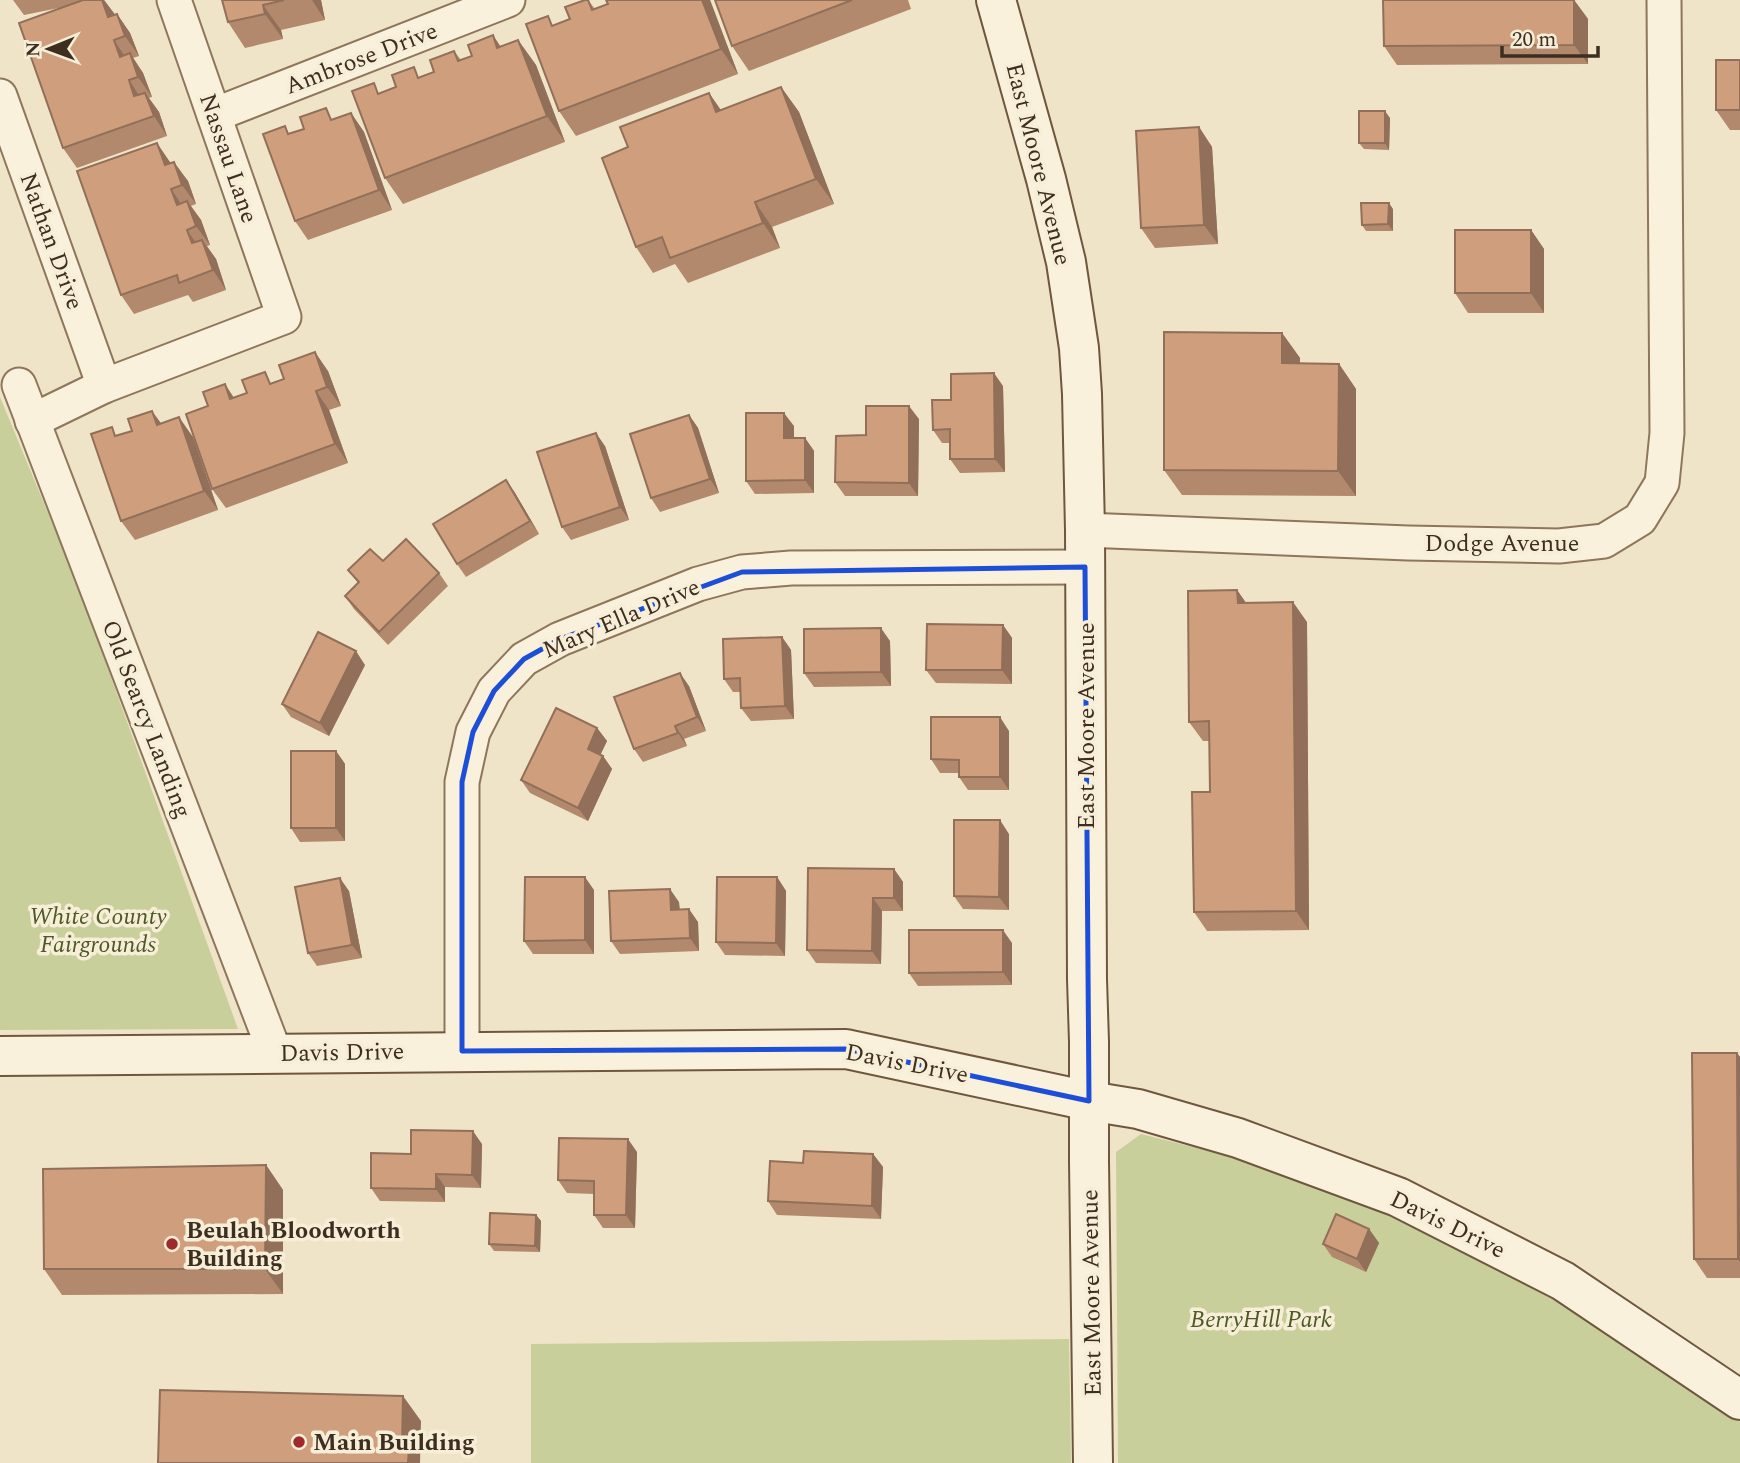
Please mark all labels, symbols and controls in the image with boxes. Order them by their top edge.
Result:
street label: Ambrose Drive [280,13,443,105]
north arrow [14,14,84,84]
scale bar [1502,14,1598,58]
text: 20 m [1512,24,1556,56]
text: N [19,41,48,57]
street label: East Moore Avenue [995,59,1081,269]
street label: Nassau Lane [189,89,267,228]
street label: Nathan Drive [10,168,93,315]
street label: Dodge Avenue [1425,526,1579,562]
street label: Mary Ella Drive [537,570,706,668]
street label: Old Searcy Landing [92,615,200,824]
street label: East Moore Avenue [1069,622,1105,830]
park label: White County Fairgrounds [29,899,167,963]
street label: Davis Drive [279,1034,405,1072]
street label: Davis Drive [842,1034,971,1094]
street label: Davis Drive [1384,1181,1511,1268]
street label: East Moore Avenue [1072,1189,1112,1397]
place label: Beulah Bloodworth Building [186,1213,401,1277]
marker: Beulah Bloodworth Building [164,1236,180,1252]
park label: BerryHill Park [1190,1302,1332,1338]
place label: Main Building [313,1425,475,1461]
marker: Main Building [291,1434,307,1450]

